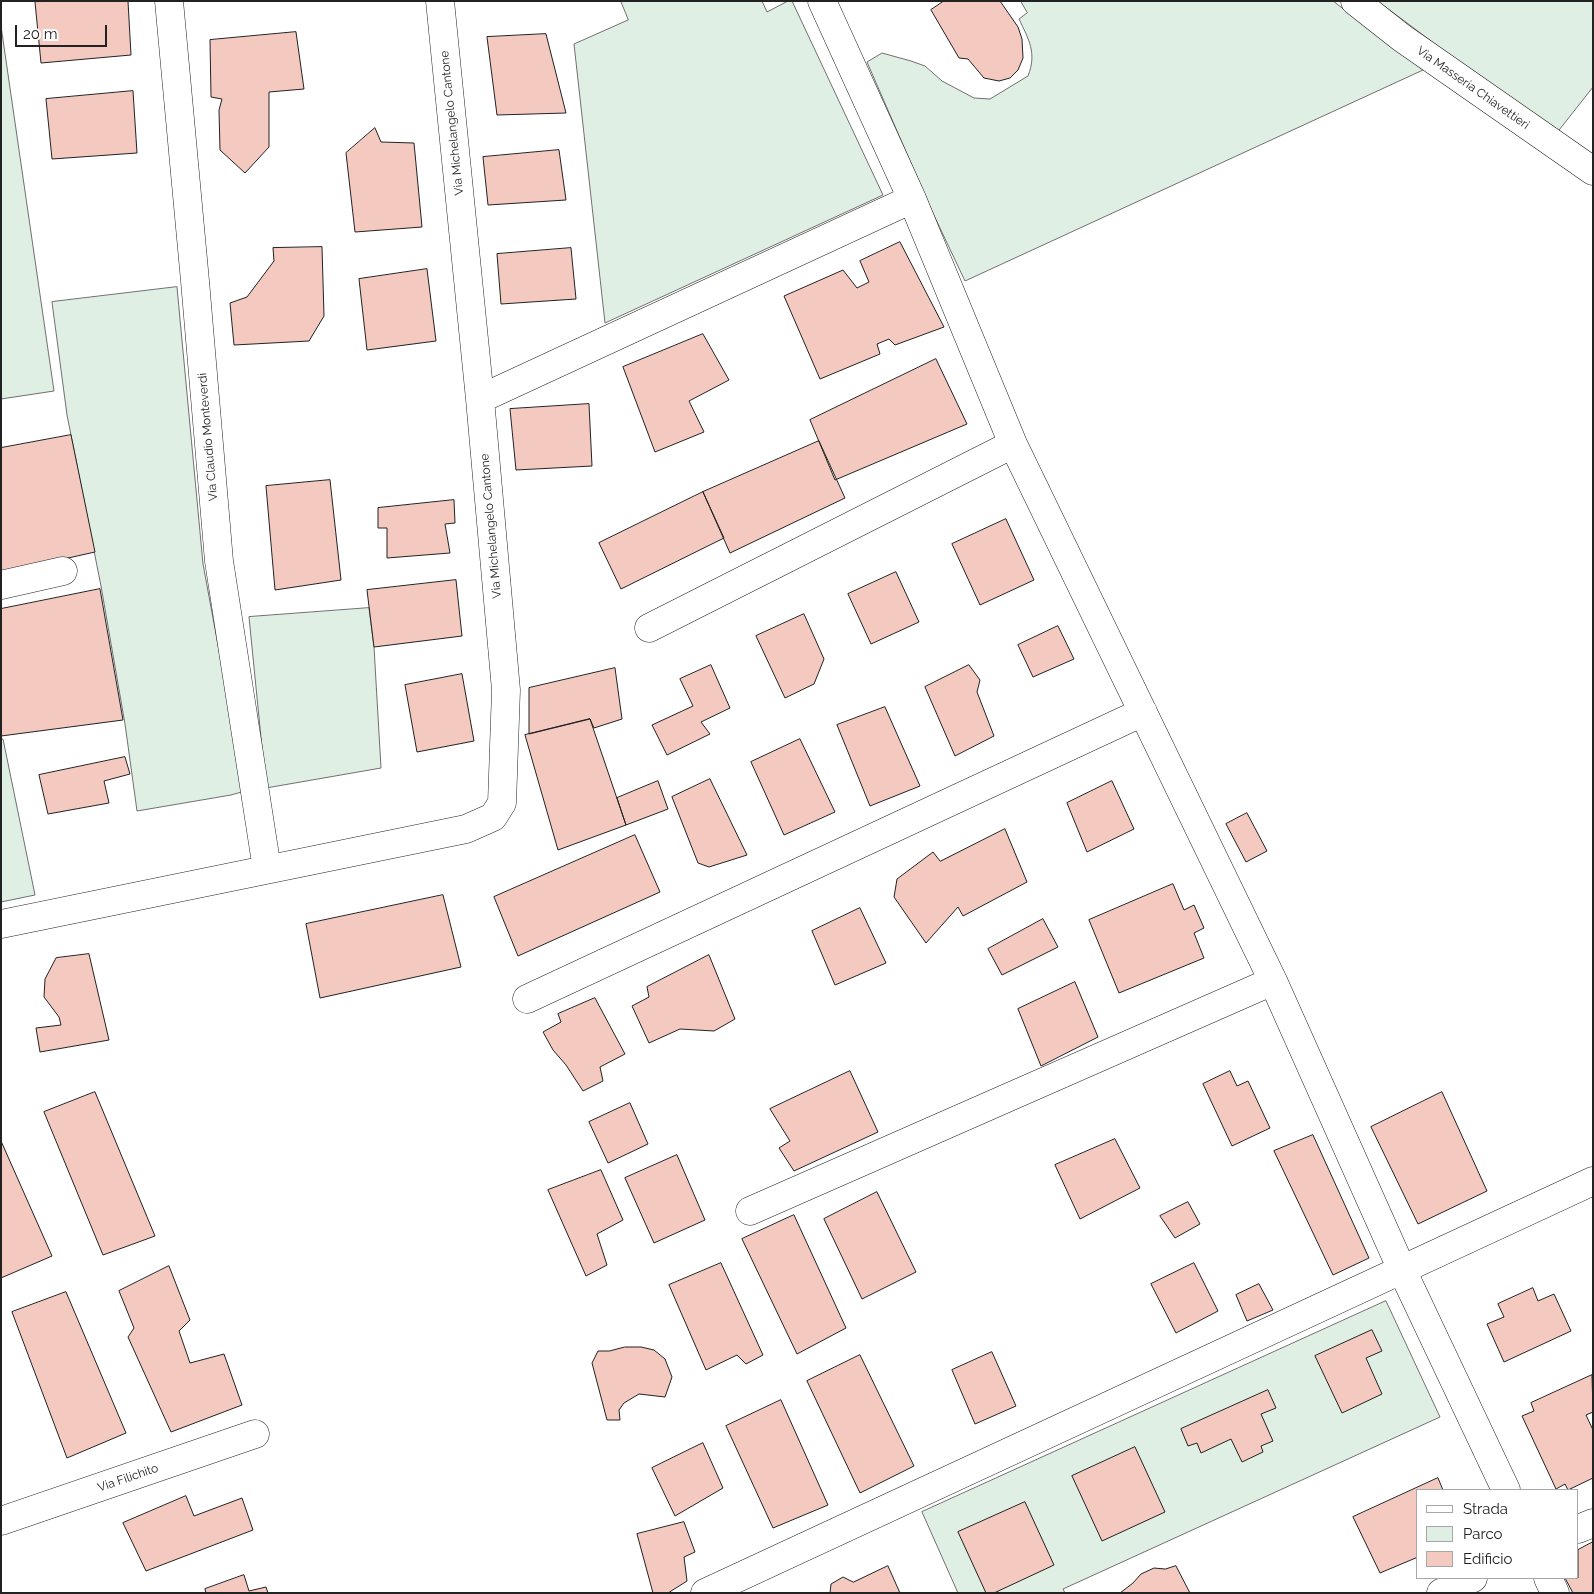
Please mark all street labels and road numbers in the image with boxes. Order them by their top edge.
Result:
street label: Via Masseria Chiavettieri [1414,44,1532,132]
street label: Via Michelangelo Cantone [437,50,467,196]
street label: Via Claudio Monteverdi [195,372,221,502]
street label: Via Michelangelo Cantone [477,453,505,599]
street label: Via Filichito [96,1461,160,1495]

